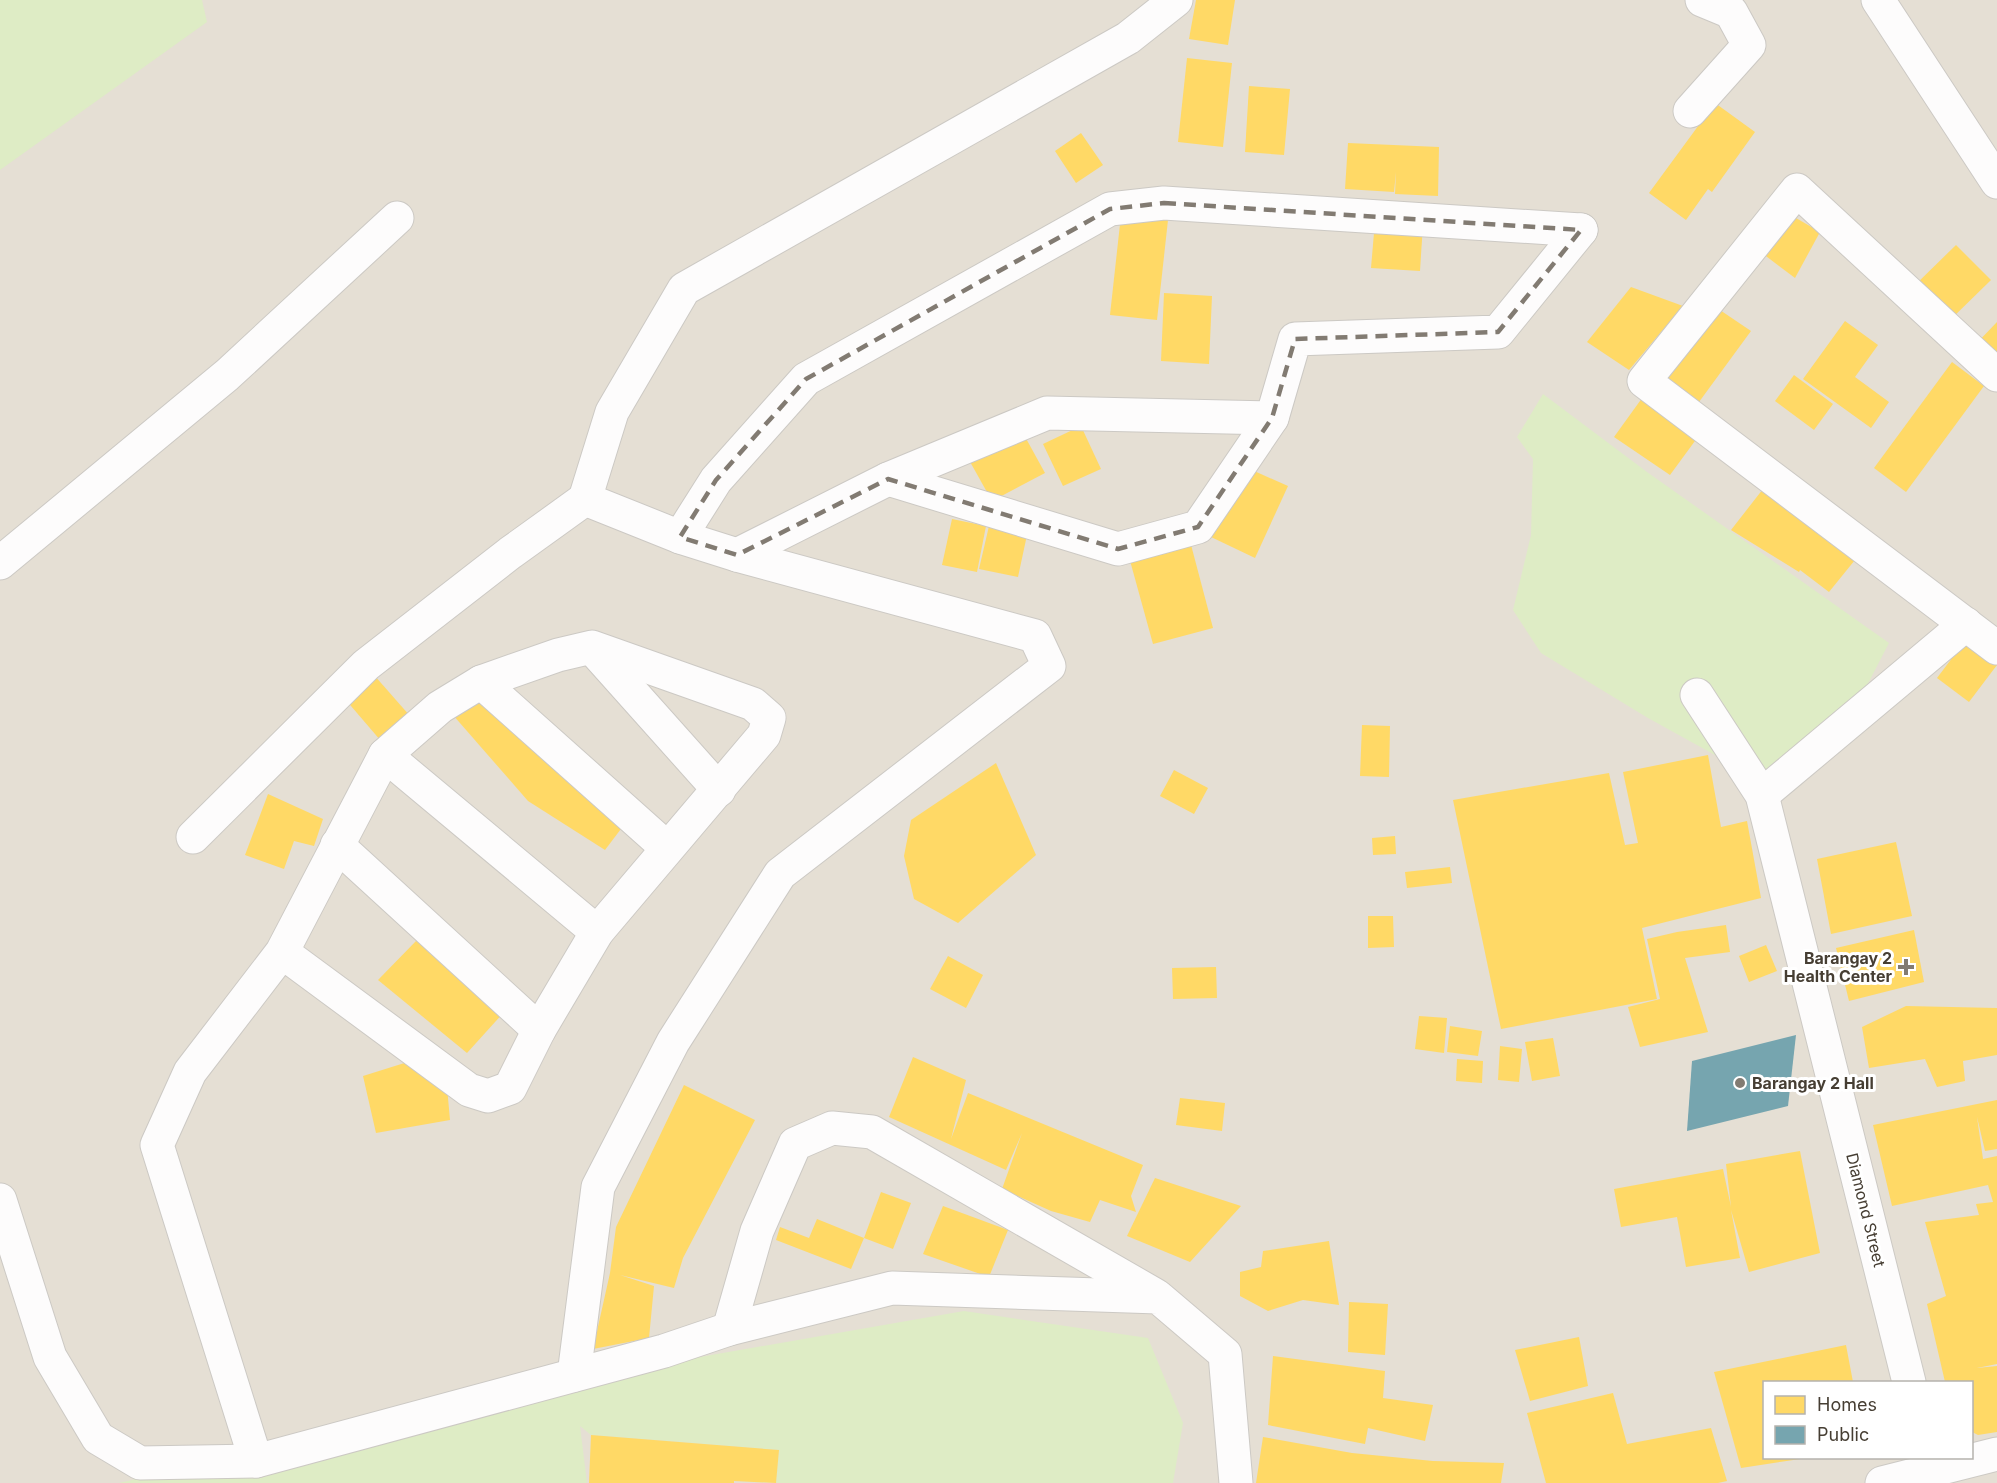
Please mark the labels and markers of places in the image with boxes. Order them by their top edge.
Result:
place label: Barangay 2 Health Center [1784,948,1892,986]
marker: Barangay 2 Health Center [1897,958,1915,976]
place label: Barangay 2 Hall [1752,1073,1874,1093]
marker: Barangay 2 Hall [1733,1076,1747,1090]

